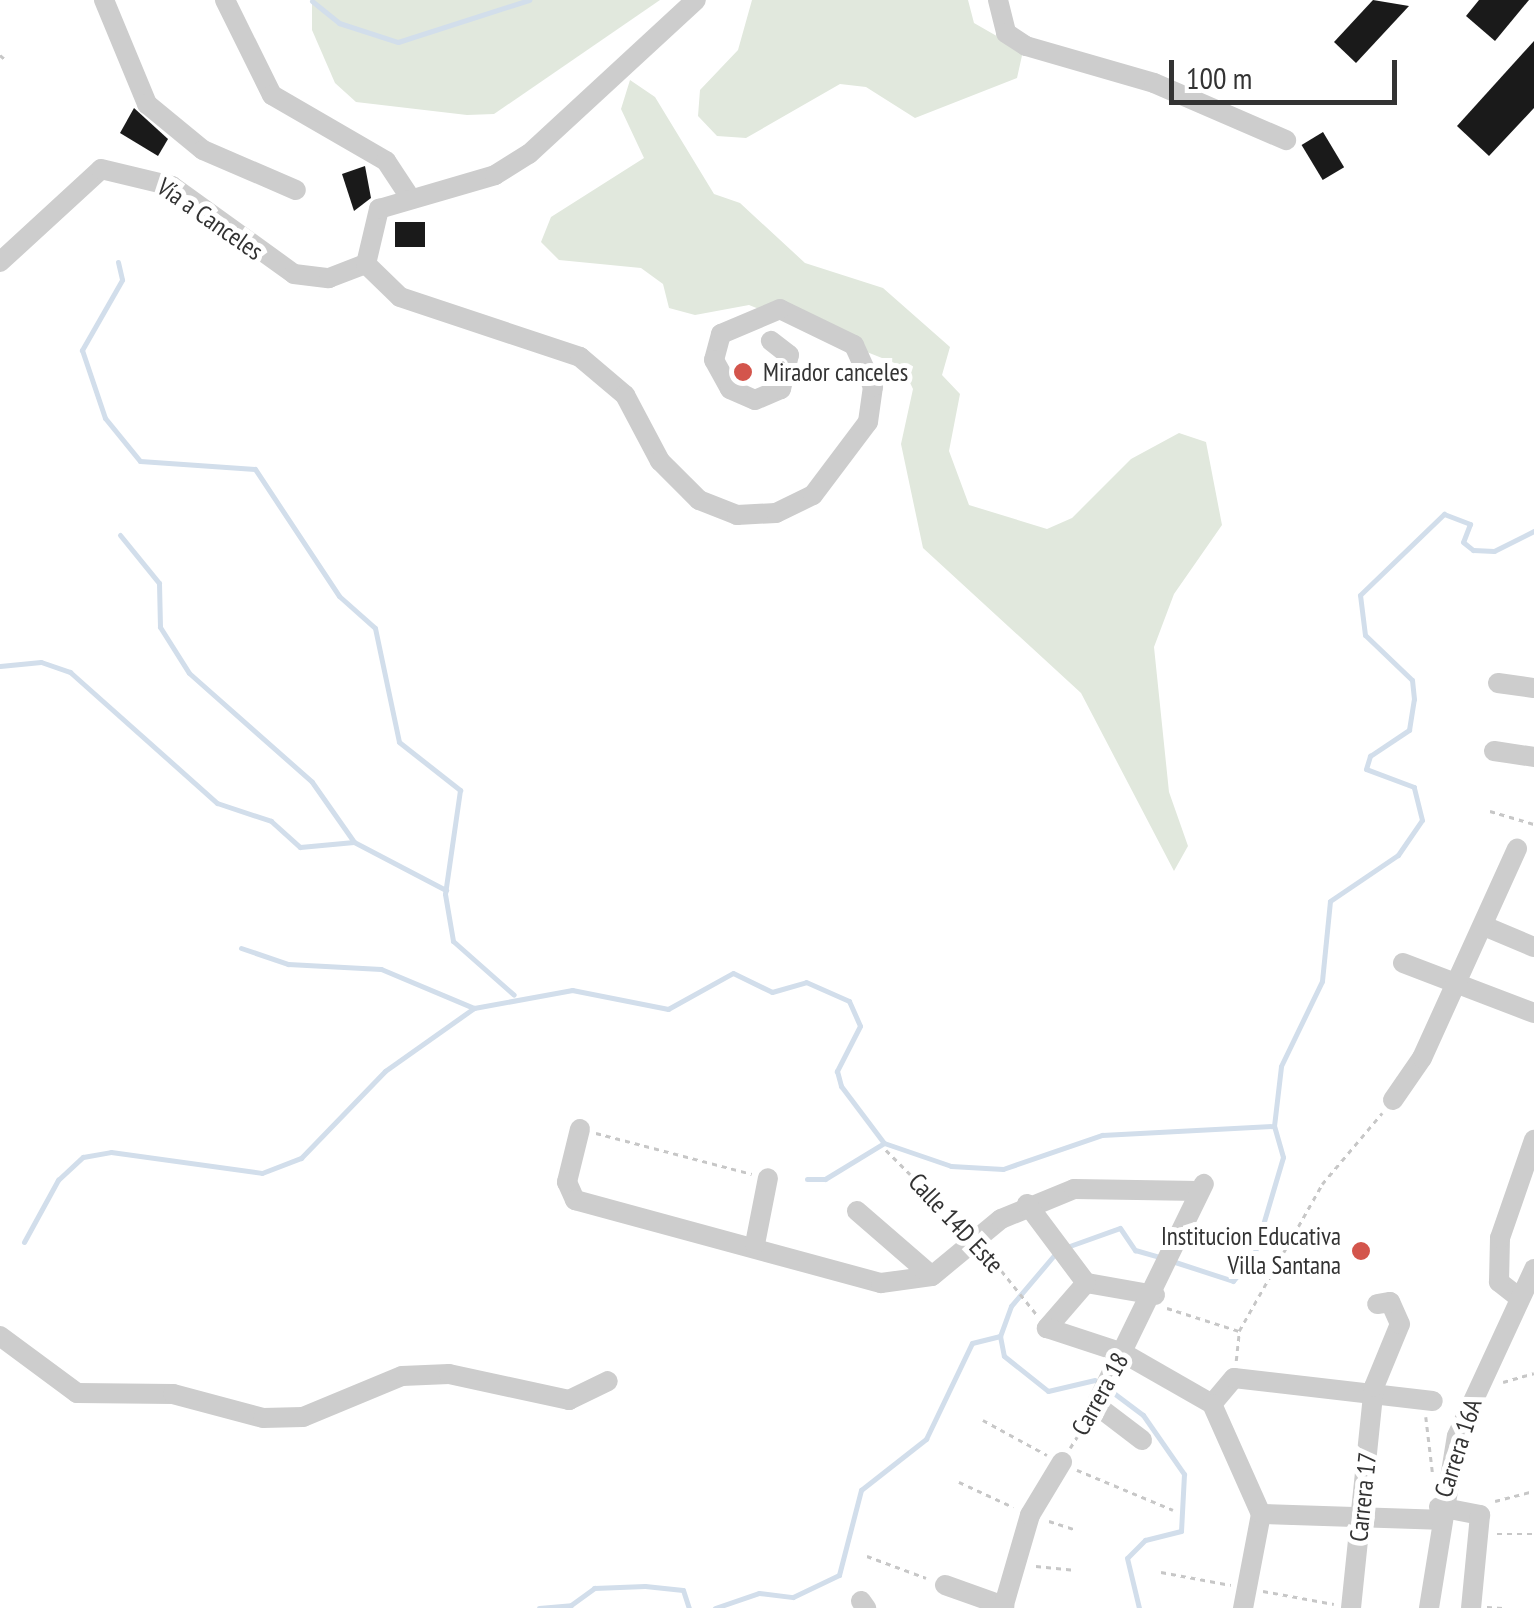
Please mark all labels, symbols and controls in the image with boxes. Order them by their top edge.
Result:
scale bar [1174,40,1402,102]
text: 100 m [1186,58,1252,97]
street label: Vía a Canceles [151,172,269,266]
place label: Mirador canceles [763,357,908,387]
marker: Mirador canceles [732,361,754,383]
street label: Calle 14D Este [902,1167,1010,1279]
place label: Institucion Educativa Villa Santana [1161,1222,1341,1281]
marker: Institucion Educativa Villa Santana [1350,1240,1372,1262]
street label: Carrera 18 [1065,1347,1135,1441]
street label: Carrera 16A [1428,1395,1488,1501]
street label: Carrera 17 [1343,1451,1383,1543]

